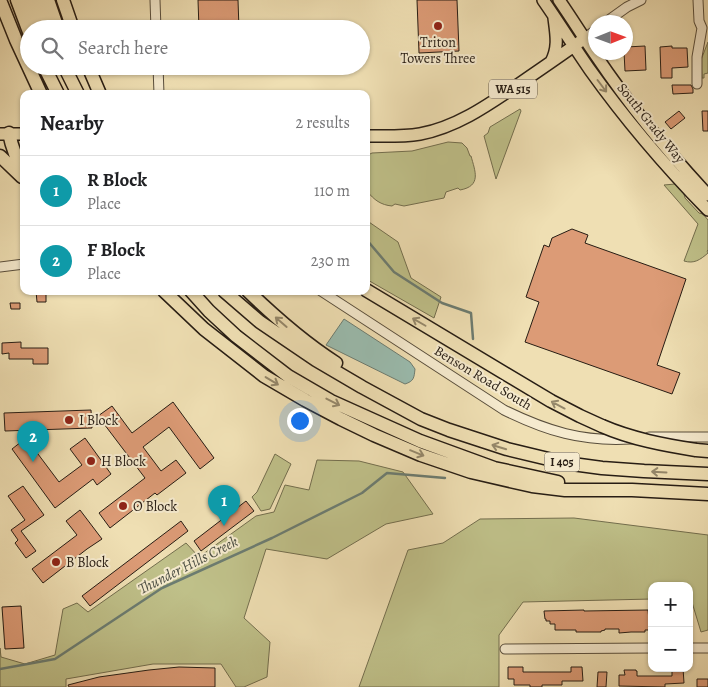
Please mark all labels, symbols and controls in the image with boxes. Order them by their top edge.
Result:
north arrow [588,15,633,60]
search box [20,20,370,75]
marker: Triton Towers Three [432,20,444,32]
place label: Triton Towers Three [401,33,475,68]
icon: search [38,34,66,62]
text: Search here [78,35,168,61]
one-way arrow [597,79,607,93]
street label: South Grady Way [613,79,690,168]
road number: WA 515 [489,80,537,98]
text: Nearby [40,109,103,137]
text: 2 results [295,112,350,134]
text: R Block [87,167,147,193]
text: 1 [53,180,59,202]
text: 110 m [314,180,350,202]
text: Place [87,193,121,215]
text: F Block [87,237,145,263]
text: 2 [52,250,60,272]
text: 230 m [311,250,350,272]
text: Place [87,263,121,285]
one-way arrow [274,316,287,327]
one-way arrow [412,316,427,326]
street label: Benson Road South [431,341,536,415]
one-way arrow [264,376,278,386]
one-way arrow [325,398,340,407]
one-way arrow [551,400,566,410]
your location [287,408,313,434]
place label: I Block [79,411,119,430]
marker: I Block [63,414,75,426]
pin: 2 [17,421,49,462]
one-way arrow [492,441,508,451]
one-way arrow [409,449,424,458]
place label: H Block [101,452,146,471]
road number: I 405 [544,452,580,472]
marker: H Block [85,455,97,467]
one-way arrow [652,468,668,477]
pin: 1 [208,485,240,526]
place label: O Block [133,497,177,516]
marker: O Block [117,500,129,512]
water label: Thunder Hills Creek [135,531,242,599]
place label: B Block [66,553,109,572]
marker: B Block [50,556,62,568]
map controls [648,582,693,672]
button: + [648,582,693,627]
button: − [648,627,693,672]

